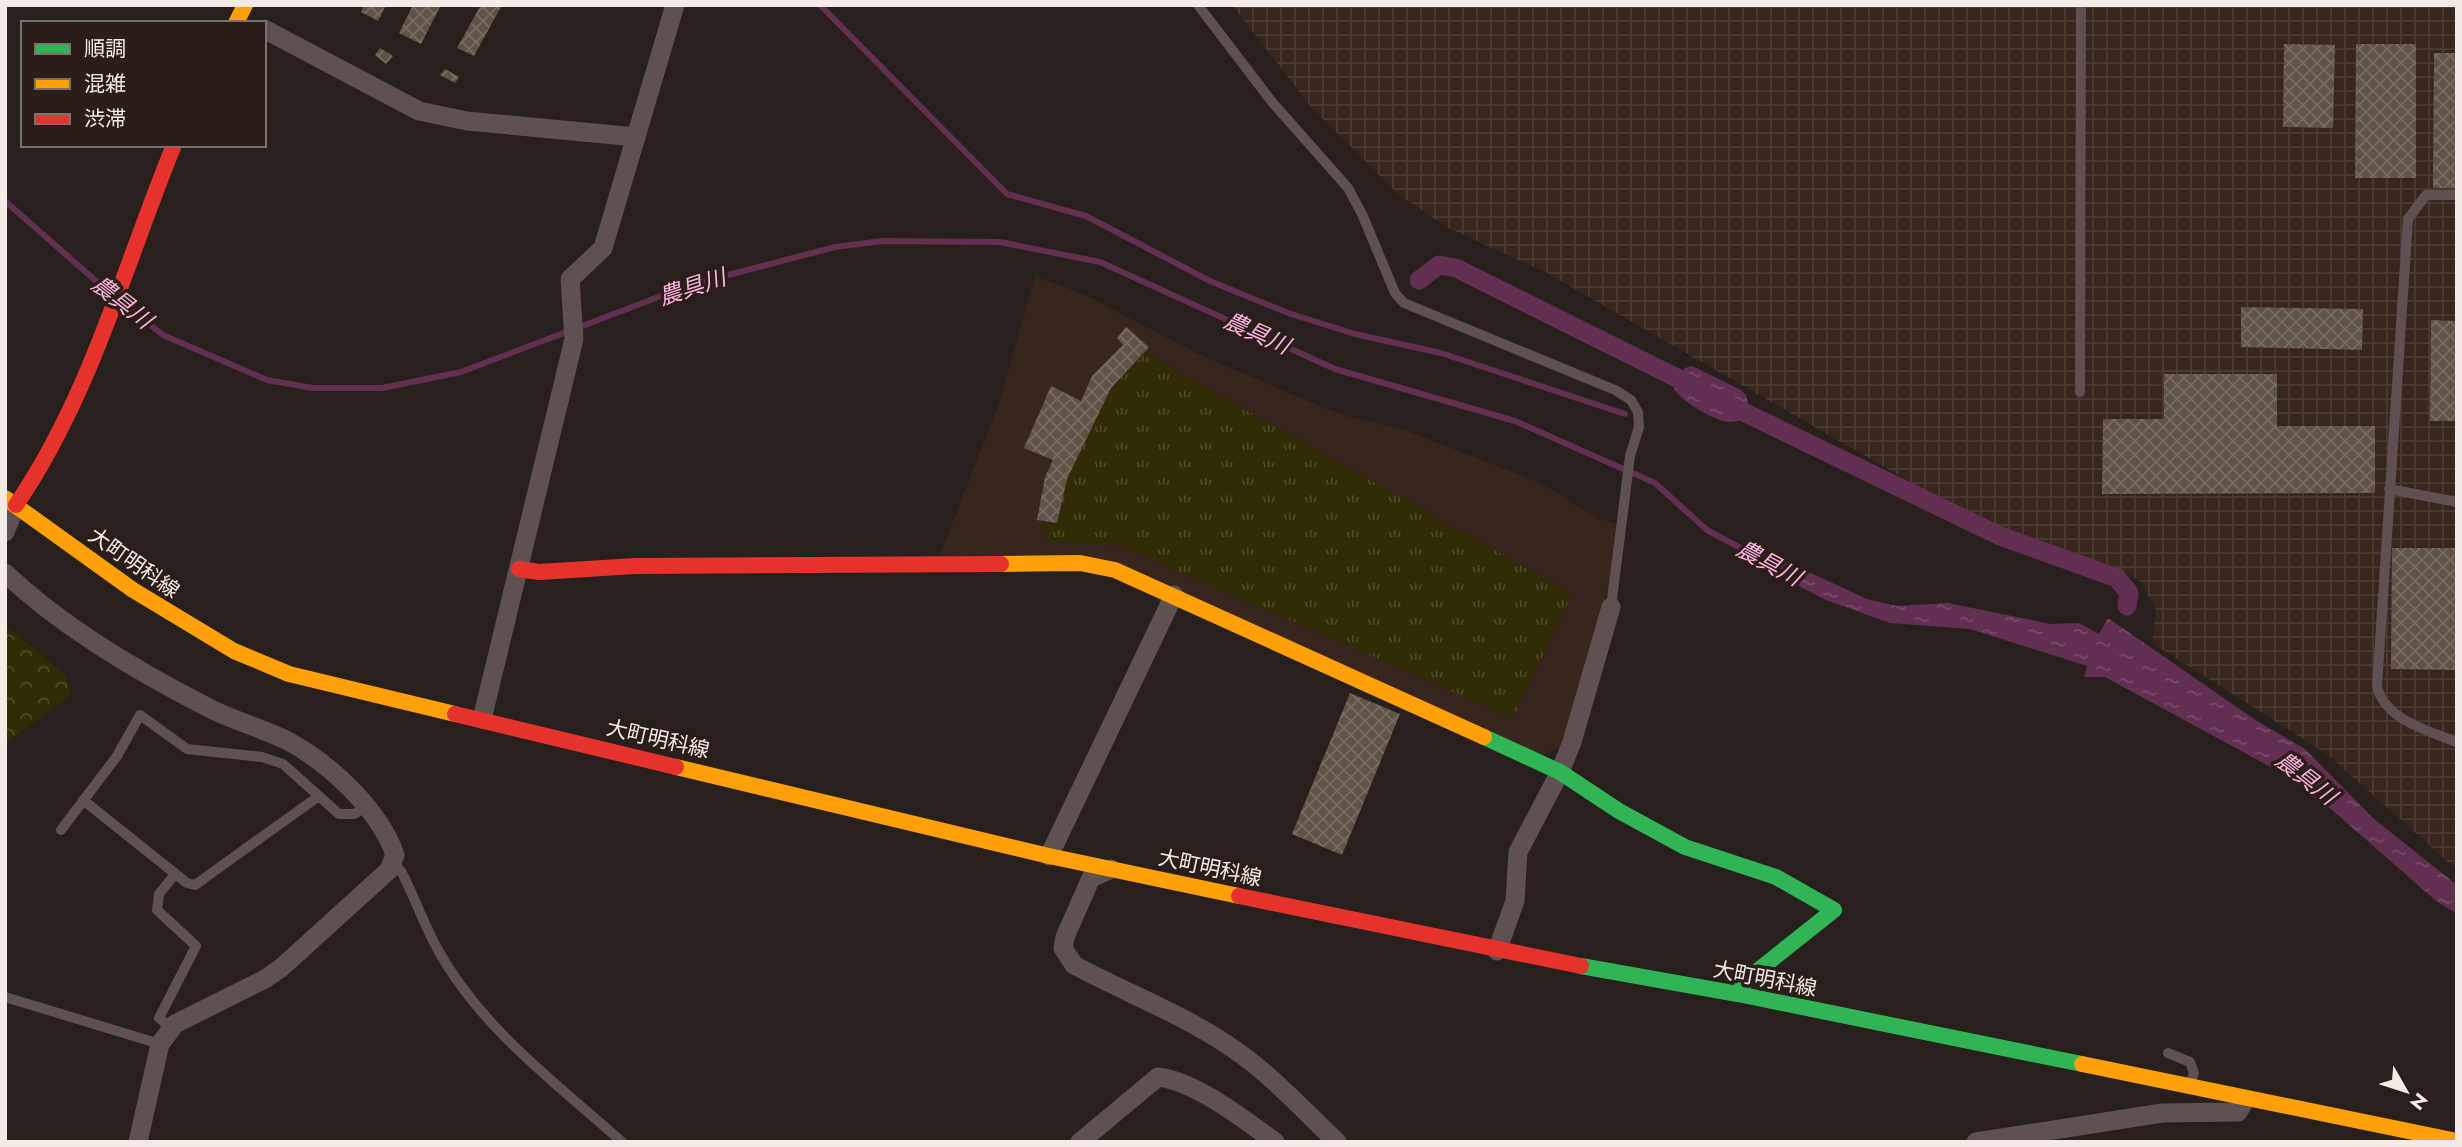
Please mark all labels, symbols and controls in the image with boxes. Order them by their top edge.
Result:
legend [21,21,266,147]
text: 順調 [84,34,126,64]
text: 混雑 [84,69,126,99]
text: 渋滞 [84,104,126,134]
water label: 農具川 [654,259,733,314]
water label: 農具川 [84,267,162,338]
water label: 農具川 [1219,303,1298,364]
street label: 大町明科線 [82,521,186,605]
water label: 農具川 [1731,532,1810,596]
street label: 大町明科線 [603,713,713,765]
water label: 農具川 [2268,743,2346,814]
street label: 大町明科線 [1156,842,1264,894]
street label: 大町明科線 [1711,954,1819,1004]
north arrow [2371,1056,2441,1126]
text: N [2404,1087,2434,1116]

